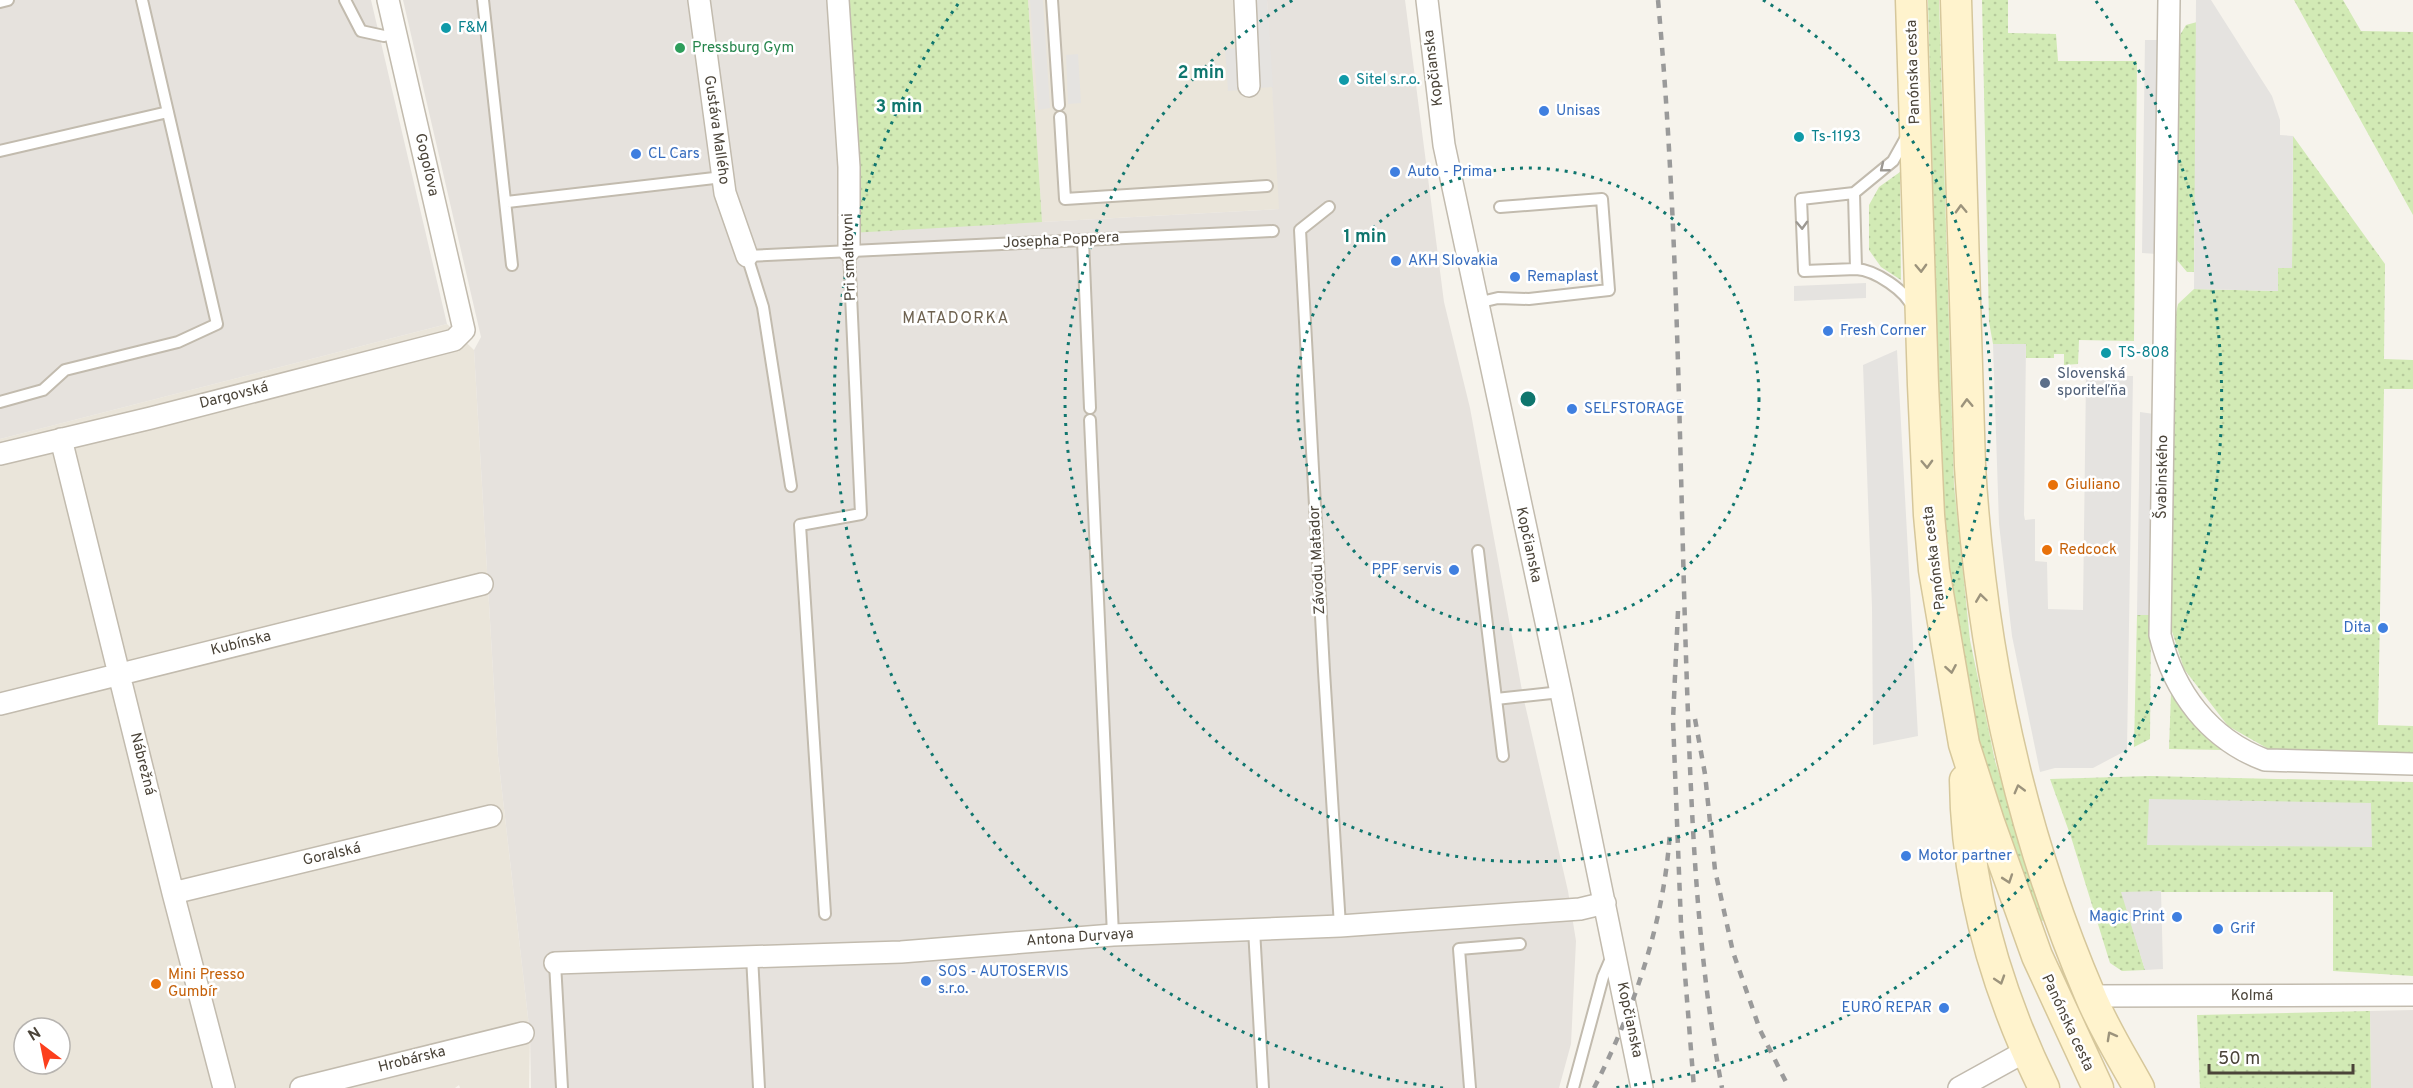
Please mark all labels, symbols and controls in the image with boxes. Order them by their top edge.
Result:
place label: F&M [458,19,488,38]
street label: Panónska cesta [1903,19,1925,125]
marker: F&M [439,21,453,35]
street label: Kopčianska [1420,29,1448,107]
place label: Pressburg Gym [692,39,794,58]
marker: Pressburg Gym [673,41,687,55]
text: 2 min [1177,62,1225,85]
place label: Sitel s.r.o. [1356,71,1420,90]
marker: Sitel s.r.o. [1337,73,1351,87]
street label: Gustáva Mallého [699,74,733,186]
text: 3 min [876,96,922,119]
place label: Unisas [1556,102,1600,121]
marker: Unisas [1537,104,1551,118]
place label: Ts-1193 [1811,128,1861,147]
marker: Ts-1193 [1792,130,1806,144]
street label: Gogoľova [410,132,442,198]
place label: CL Cars [648,145,700,164]
marker: CL Cars [629,147,643,161]
one-way arrow [1879,161,1890,172]
place label: Auto - Prima [1407,163,1492,182]
marker: Auto - Prima [1388,165,1402,179]
one-way arrow [1955,204,1967,213]
street label: Pri smaltovni [839,213,861,301]
one-way arrow [1796,220,1808,229]
text: 1 min [1343,226,1387,249]
street label: Josepha Poppera [1002,228,1120,254]
place label: AKH Slovakia [1408,252,1498,271]
marker: AKH Slovakia [1389,254,1403,268]
one-way arrow [1914,264,1927,273]
place label: Remaplast [1527,268,1599,287]
marker: Remaplast [1508,270,1522,284]
district label: MATADORKA [902,309,1010,329]
place label: Fresh Corner [1840,322,1926,341]
marker: Fresh Corner [1821,324,1835,338]
place label: TS-808 [2118,344,2169,363]
marker: TS-808 [2099,346,2113,360]
place label: Slovenská sporiteľňa [2057,365,2126,401]
marker: Slovenská sporiteľňa [2038,376,2052,390]
street label: Dargovská [198,378,271,414]
centre of rings [1518,389,1538,409]
one-way arrow [1961,399,1973,408]
place label: SELFSTORAGE [1584,400,1684,419]
marker: SELFSTORAGE [1565,402,1579,416]
street label: Švabinského [2151,435,2173,519]
one-way arrow [1920,459,1933,468]
place label: Giuliano [2065,476,2120,495]
marker: Giuliano [2046,478,2060,492]
street label: Závodu Matador [1306,505,1330,615]
street label: Kopčianska [1511,505,1545,585]
street label: Panónska cesta [1919,505,1951,611]
place label: Redcock [2059,541,2117,560]
marker: Redcock [2040,543,2054,557]
place label: PPF servis [1372,561,1442,580]
marker: PPF servis [1447,563,1461,577]
one-way arrow [1975,593,1987,602]
place label: Dita [2344,619,2371,638]
marker: Dita [2376,621,2390,635]
street label: Kubínska [209,627,273,661]
one-way arrow [1945,664,1957,673]
street label: Nábrežná [125,731,159,798]
one-way arrow [2014,784,2027,794]
street label: Goralská [301,839,363,871]
place label: Motor partner [1918,847,2012,866]
marker: Motor partner [1899,849,1913,863]
one-way arrow [2000,874,2013,884]
place label: Magic Print [2089,908,2165,927]
marker: Magic Print [2170,910,2184,924]
place label: Grif [2230,920,2255,939]
marker: Grif [2211,922,2225,936]
street label: Antona Durvaya [1026,925,1134,951]
place label: SOS - AUTOSERVIS s.r.o. [938,963,1069,999]
place label: Mini Presso Gumbír [168,966,245,1002]
street label: Panónska cesta [2036,972,2098,1074]
marker: SOS - AUTOSERVIS s.r.o. [919,974,933,988]
one-way arrow [1993,974,2006,985]
marker: Mini Presso Gumbír [149,977,163,991]
street label: Kopčianska [1612,980,1646,1060]
street label: Kolmá [2231,987,2273,1006]
place label: EURO REPAR [1842,999,1932,1018]
marker: EURO REPAR [1937,1001,1951,1015]
north arrow [12,1016,72,1076]
text: N [25,1023,45,1047]
one-way arrow [2107,1032,2118,1043]
scale bar [2209,1037,2353,1075]
street label: Hrobárska [376,1042,448,1078]
text: 50 m [2218,1048,2260,1071]

